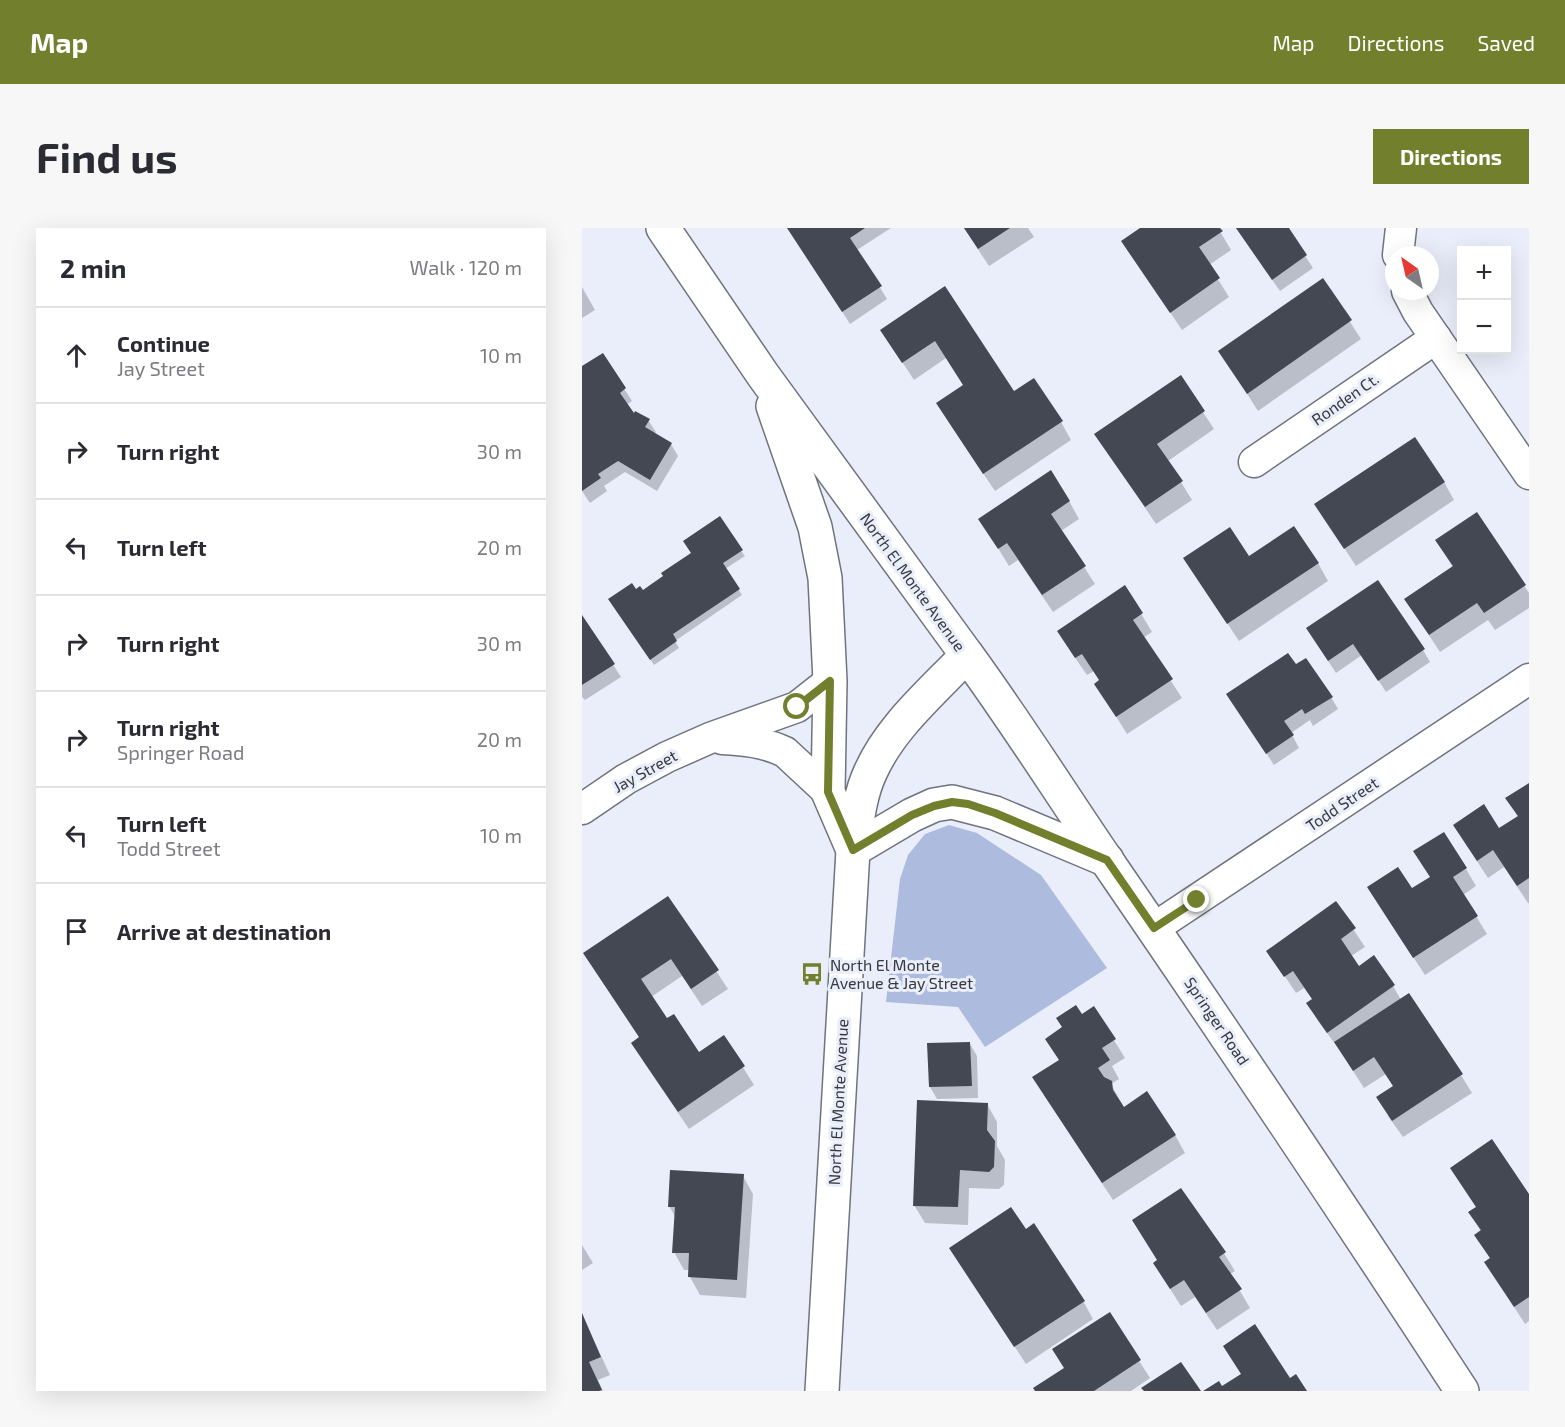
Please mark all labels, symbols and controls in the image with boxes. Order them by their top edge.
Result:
text: Map [30,25,88,59]
text: Map [1272,30,1315,55]
text: Directions [1348,30,1444,55]
text: Saved [1477,30,1535,55]
button: Directions [1373,129,1529,184]
text: Find us [36,131,178,181]
north arrow [1385,246,1439,300]
map controls [1457,246,1511,354]
button: + [1457,246,1511,300]
text: 2 min [60,252,126,283]
text: Walk · 120 m [410,255,522,279]
button: − [1457,300,1511,354]
text: Continue [117,330,210,356]
icon: ahead [60,339,93,372]
text: 10 m [480,343,522,367]
text: Jay Street [117,356,205,380]
street label: Ronden Ct. [1307,369,1382,429]
icon: right [60,435,93,468]
text: Turn right [117,438,219,464]
text: 30 m [477,439,522,463]
street label: North El Monte Avenue [857,509,970,655]
icon: left [60,531,93,564]
text: Turn left [117,534,206,560]
text: 20 m [477,535,522,559]
icon: right [60,627,93,660]
text: Turn right [117,630,219,656]
text: 30 m [477,631,522,655]
route start [783,693,809,719]
text: Turn right [117,714,219,740]
icon: right [60,723,93,756]
text: 20 m [477,727,522,751]
text: Springer Road [117,740,244,764]
street label: Jay Street [609,745,680,796]
street label: Todd Street [1302,773,1381,835]
text: Turn left [117,810,206,836]
icon: left [60,819,93,852]
text: 10 m [480,823,522,847]
text: Todd Street [117,836,221,860]
route end [1183,886,1209,912]
icon: arrive [60,915,93,948]
text: Arrive at destination [117,918,331,944]
place label: North El Monte Avenue & Jay Street [830,955,973,992]
bus stop icon: North El Monte Avenue & Jay Street [799,961,825,987]
street label: Springer Road [1181,973,1254,1068]
street label: North El Monte Avenue [824,1018,851,1186]

